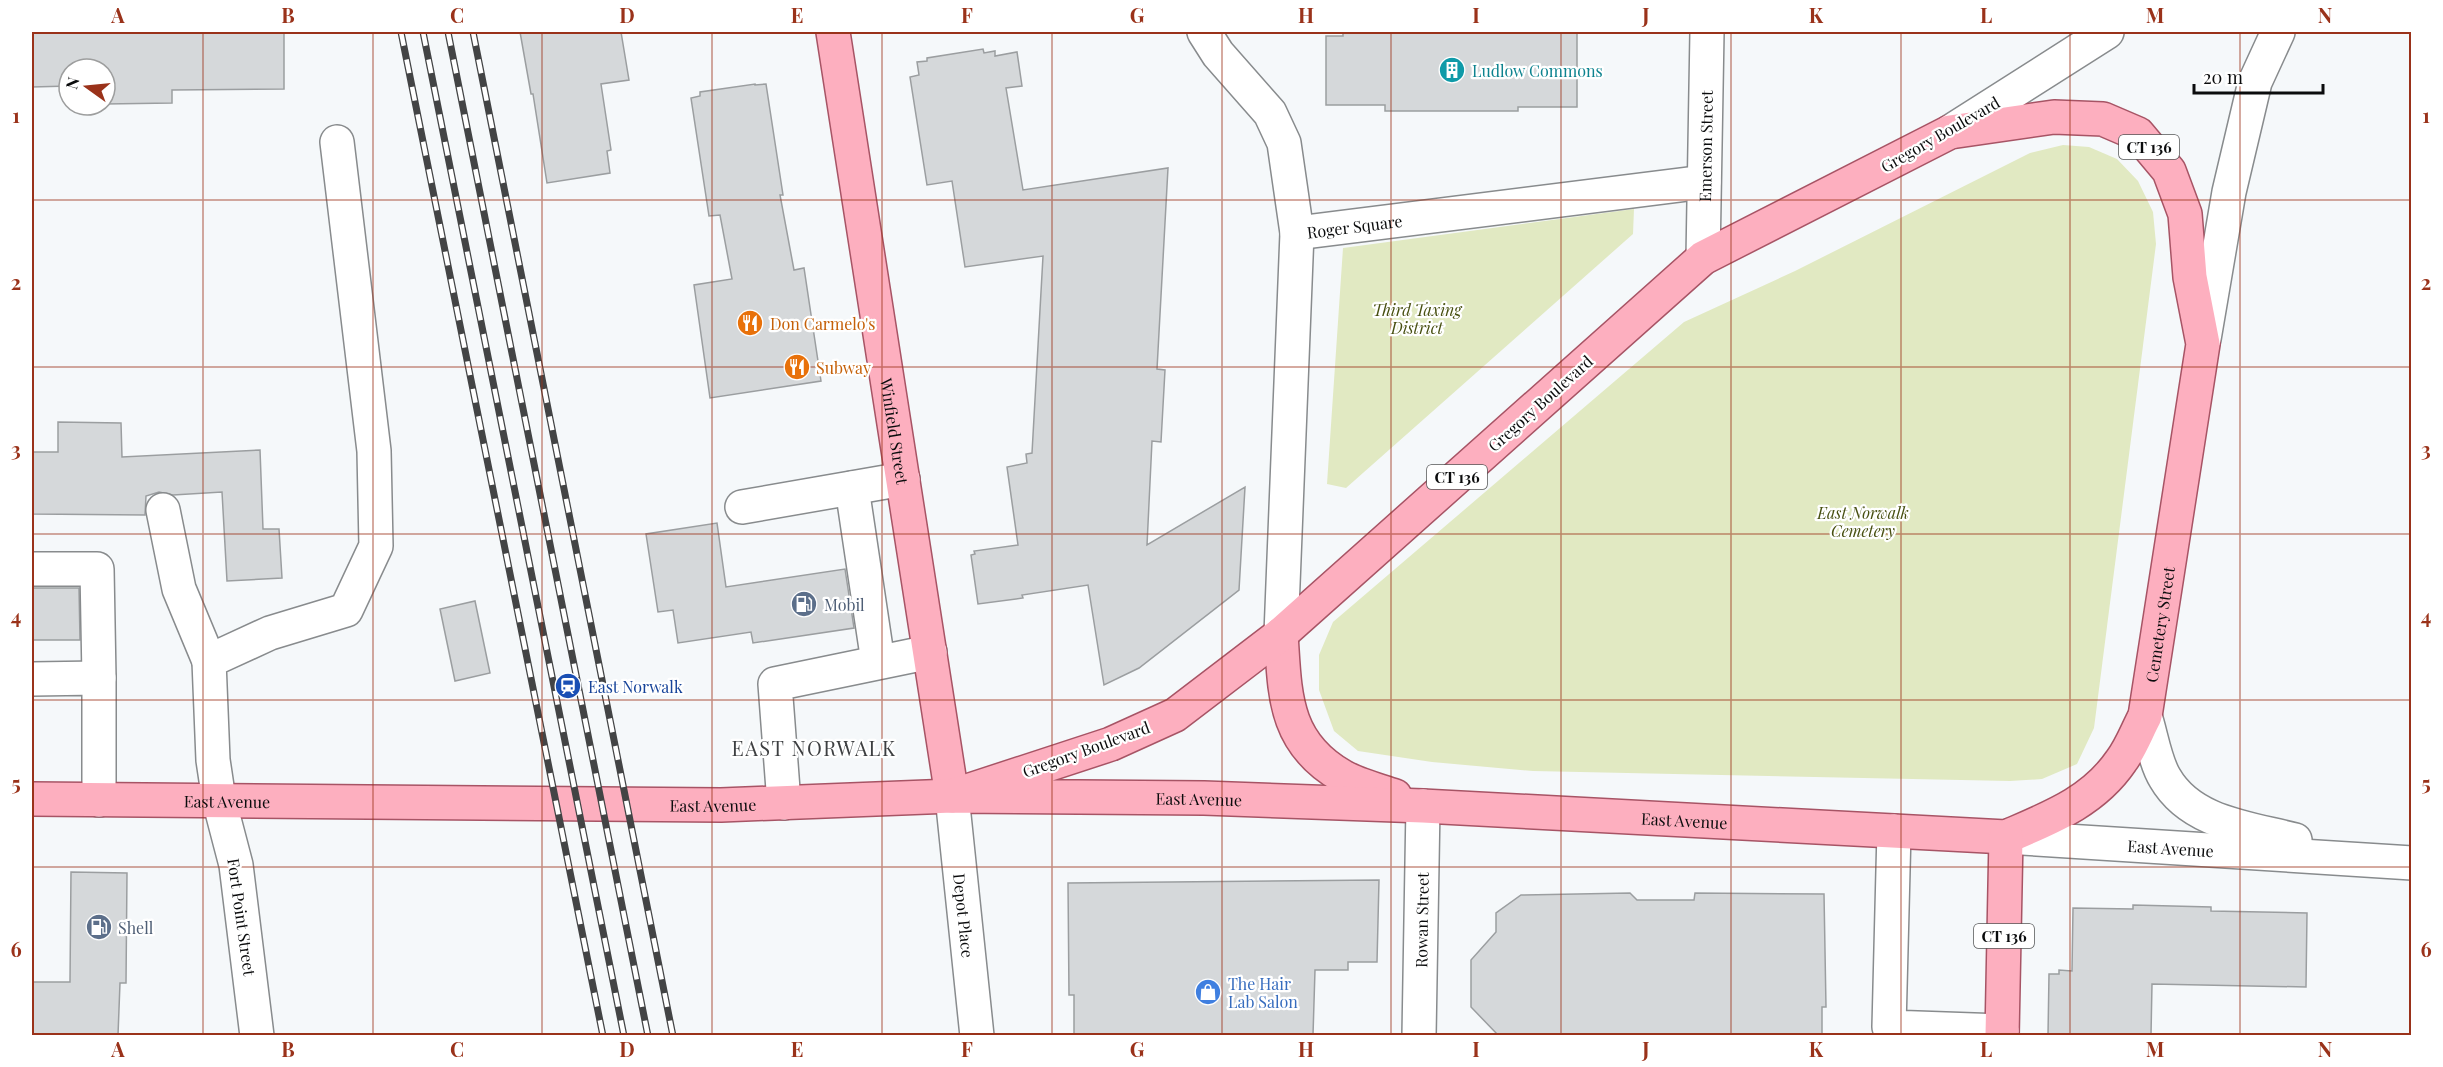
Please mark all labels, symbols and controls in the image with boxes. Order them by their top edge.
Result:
text: A [110,1,125,28]
text: B [281,1,295,28]
text: C [450,1,464,28]
text: D [619,1,635,28]
text: E [791,1,803,28]
text: F [961,1,973,28]
text: G [1130,1,1145,28]
text: H [1298,1,1314,28]
text: I [1472,1,1480,28]
text: J [1641,1,1650,28]
text: K [1809,1,1824,28]
text: L [1980,1,1992,28]
text: M [2146,1,2164,28]
text: N [2318,1,2332,28]
building icon: Ludlow Commons [1437,55,1467,85]
north arrow [57,57,117,117]
scale bar [2194,57,2323,95]
place label: Ludlow Commons [1472,60,1603,81]
text: 20 m [2203,65,2243,89]
text: N [60,74,84,91]
street label: Emerson Street [1693,90,1716,202]
street label: Gregory Boulevard [1877,91,2003,177]
text: 1 [12,101,20,128]
text: 1 [2422,101,2430,128]
road number: CT 136 [2119,135,2179,159]
street label: Roger Square [1306,209,1404,242]
text: 2 [11,268,21,295]
text: 2 [2421,268,2431,295]
park label: Third Taxing District [1372,299,1463,338]
restaurant icon: Don Carmelo's [735,308,765,338]
place label: Don Carmelo's [770,313,875,334]
street label: Gregory Boulevard [1483,350,1597,456]
restaurant icon: Subway [782,352,812,382]
place label: Subway [816,357,871,378]
street label: Winfield Street [876,376,914,486]
text: 3 [11,435,21,462]
text: 3 [2421,435,2431,462]
road number: CT 136 [1427,465,1487,489]
park label: East Norwalk Cemetery [1816,502,1909,541]
street label: Cemetery Street [2140,565,2179,684]
fuel station icon: Mobil [789,589,819,619]
place label: Mobil [824,594,865,615]
text: 4 [11,602,21,629]
text: 4 [2421,602,2431,629]
station icon: East Norwalk [553,671,583,701]
place label: East Norwalk [588,676,683,697]
street label: Gregory Boulevard [1019,716,1153,782]
district label: EAST NORWALK [732,734,896,761]
text: 5 [11,769,21,796]
text: 5 [2421,769,2431,796]
street label: East Avenue [1155,787,1242,810]
street label: East Avenue [184,790,270,812]
street label: East Avenue [670,793,757,816]
street label: East Avenue [1640,807,1728,833]
street label: East Avenue [2127,834,2215,861]
street label: Fort Point Street [223,857,261,977]
street label: Depot Place [950,872,979,959]
street label: Rowan Street [1410,872,1432,968]
fuel station icon: Shell [84,912,114,942]
place label: Shell [118,917,154,938]
road number: CT 136 [1974,924,2034,948]
text: 6 [10,935,22,962]
text: 6 [2420,935,2432,962]
place label: The Hair Lab Salon [1228,973,1298,1012]
shop icon: The Hair Lab Salon [1193,977,1223,1007]
text: A [110,1035,125,1062]
text: B [281,1035,295,1062]
text: C [450,1035,464,1062]
text: D [619,1035,635,1062]
text: E [791,1035,803,1062]
text: F [961,1035,973,1062]
text: G [1130,1035,1145,1062]
text: H [1298,1035,1314,1062]
text: I [1472,1035,1480,1062]
text: J [1641,1035,1650,1062]
text: K [1809,1035,1824,1062]
text: L [1980,1035,1992,1062]
text: M [2146,1035,2164,1062]
text: N [2318,1035,2332,1062]

